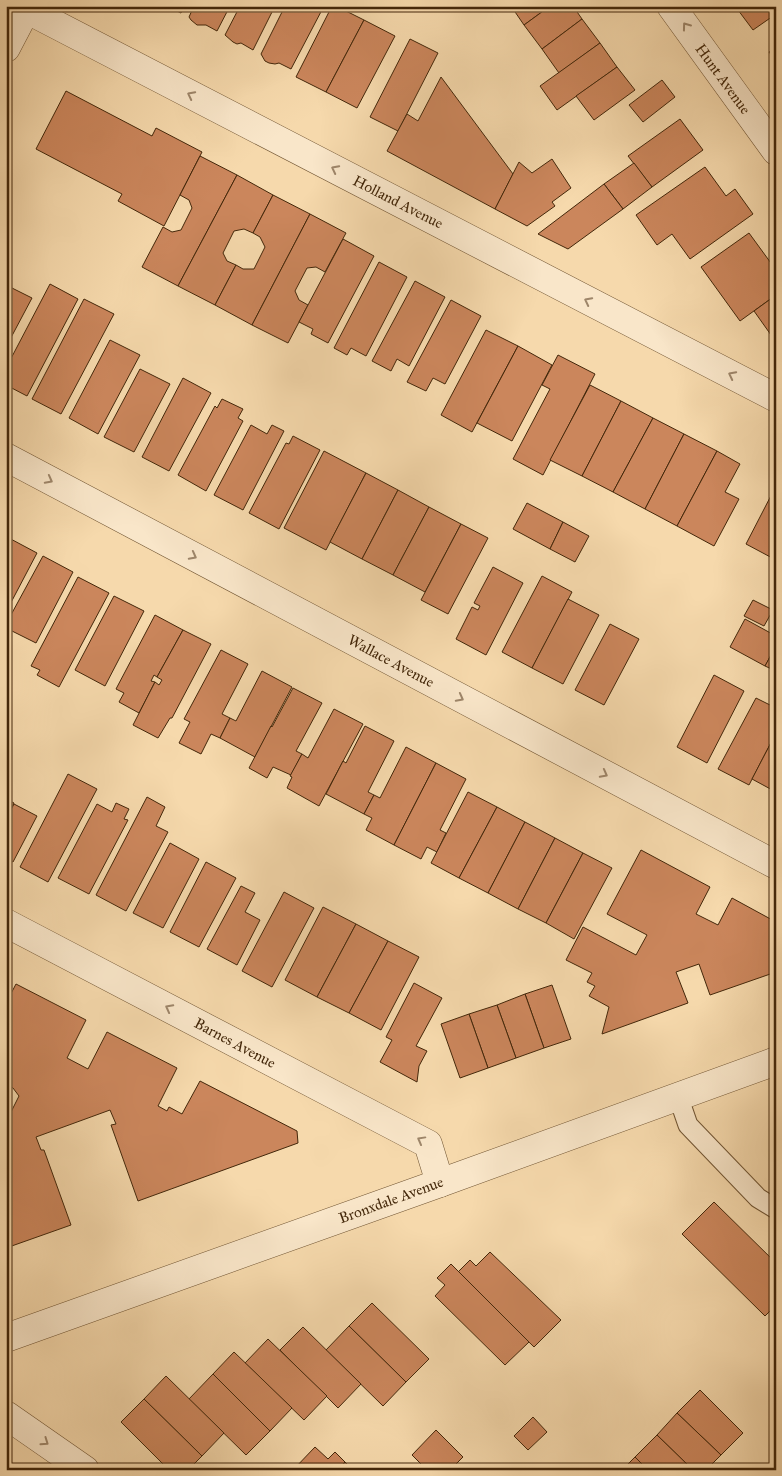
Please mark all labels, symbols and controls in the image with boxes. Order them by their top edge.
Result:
one-way arrow [683,23,691,32]
street label: Hunt Avenue [691,40,755,118]
one-way arrow [187,91,196,101]
one-way arrow [331,165,340,175]
street label: Holland Avenue [350,172,446,232]
one-way arrow [584,297,593,307]
one-way arrow [729,372,738,382]
one-way arrow [44,474,53,484]
one-way arrow [188,550,197,560]
street label: Wallace Avenue [345,631,437,691]
one-way arrow [455,691,464,701]
one-way arrow [598,768,607,778]
one-way arrow [165,1004,174,1014]
street label: Barnes Avenue [191,1014,279,1072]
one-way arrow [418,1136,427,1146]
street label: Bronxdale Avenue [336,1173,446,1227]
one-way arrow [40,1436,49,1445]

